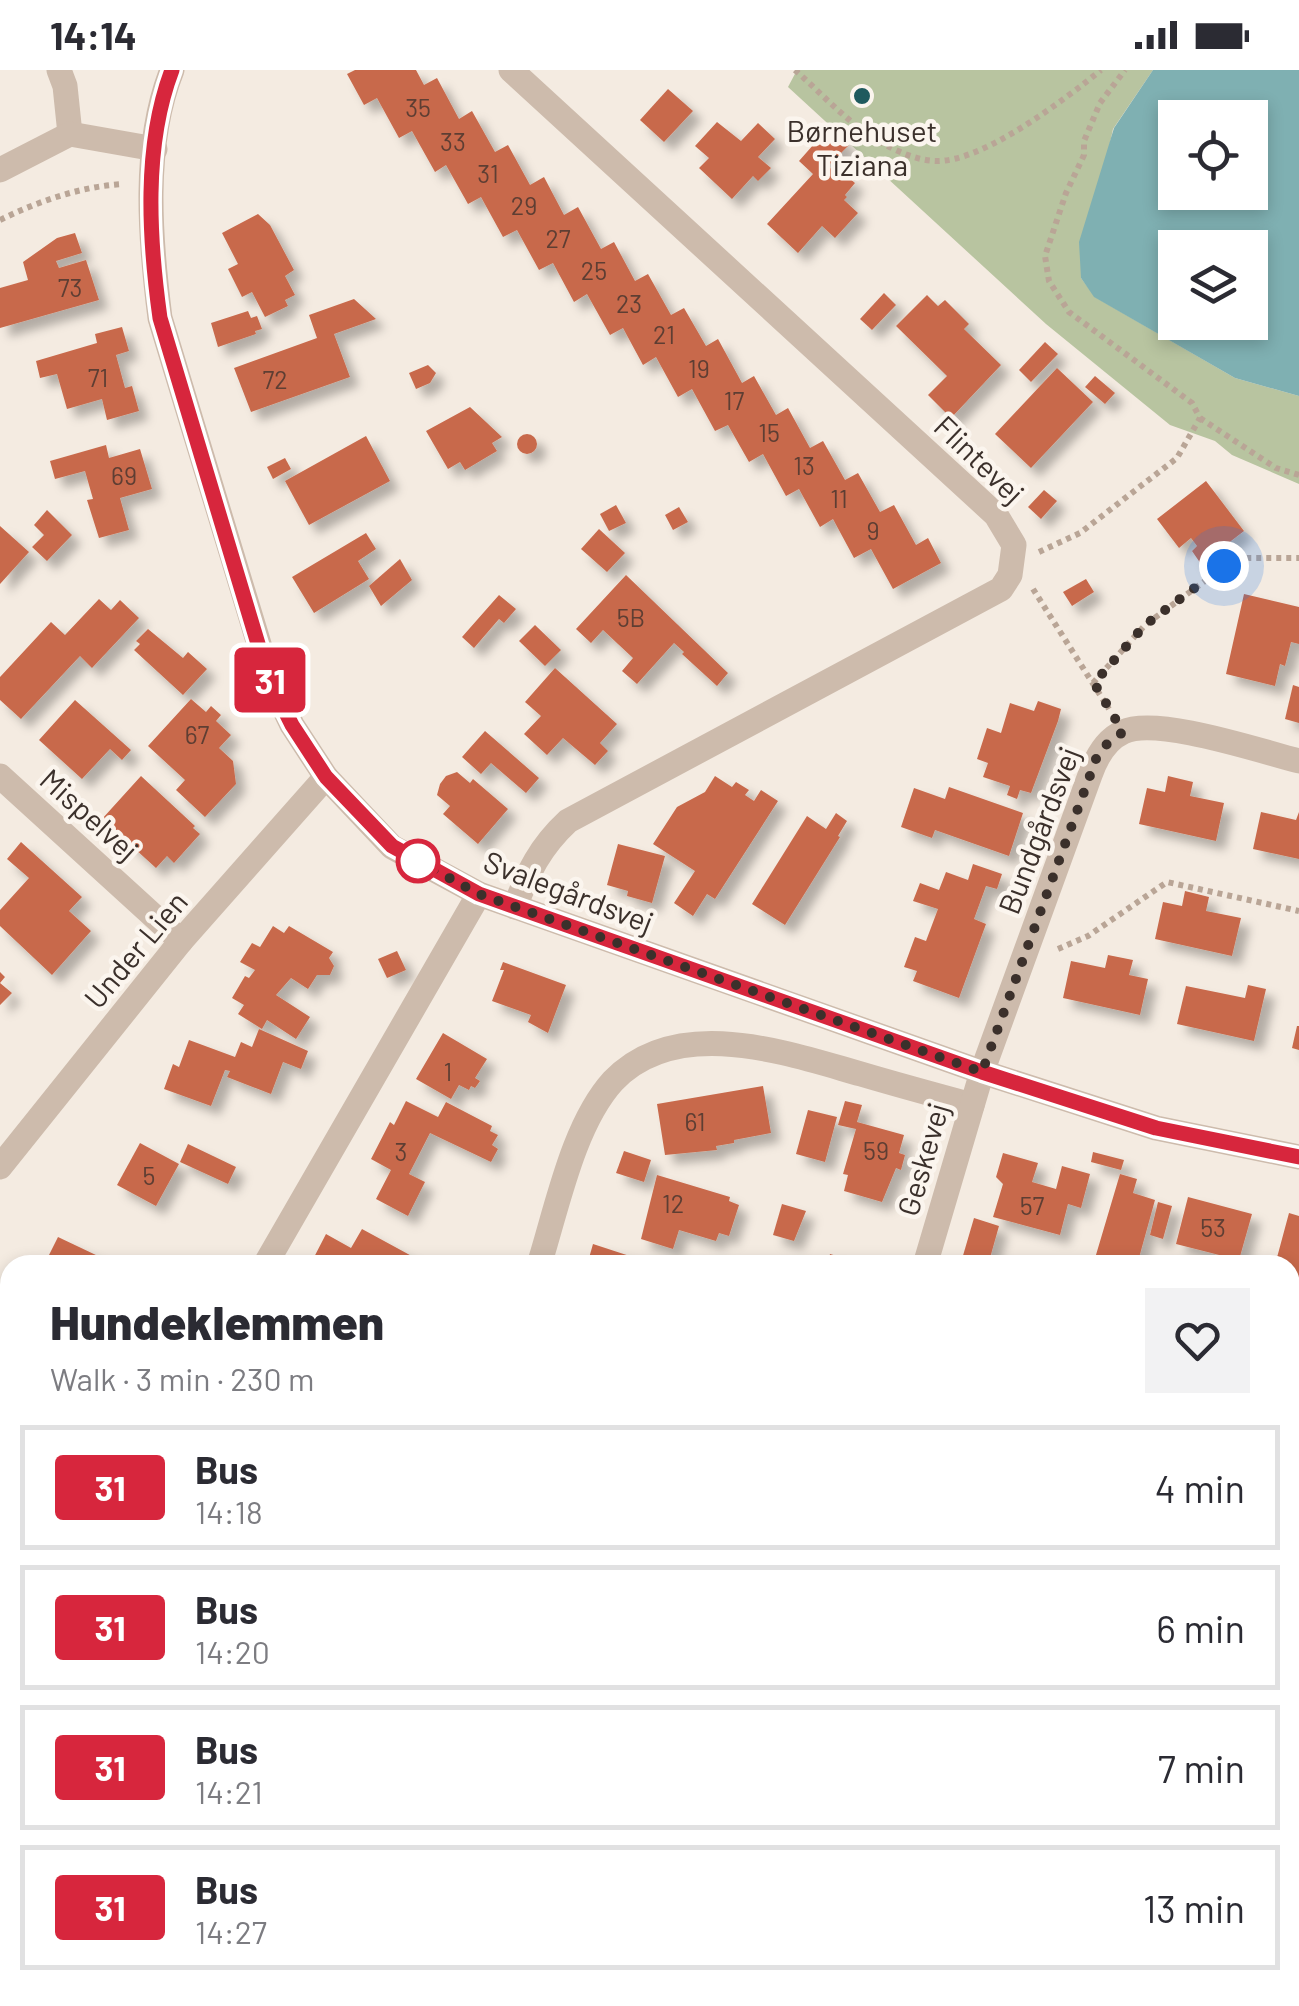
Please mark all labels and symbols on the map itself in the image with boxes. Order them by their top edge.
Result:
marker: Børnehuset Tiziana [851,85,873,107]
house number: 35 [405,92,431,122]
place label: Børnehuset Tiziana [787,112,937,182]
house number: 33 [440,126,466,156]
house number: 31 [477,158,499,188]
house number: 29 [511,190,537,220]
house number: 27 [545,223,571,253]
house number: 25 [581,255,607,285]
house number: 73 [58,272,82,302]
house number: 23 [616,288,642,318]
house number: 21 [653,319,675,349]
house number: 19 [688,353,710,383]
house number: 71 [88,362,108,392]
house number: 72 [262,364,288,394]
house number: 17 [724,385,744,415]
street label: Flintevej [928,408,1032,510]
house number: 15 [758,417,780,447]
house number: 13 [793,450,815,480]
house number: 69 [111,460,137,490]
house number: 11 [830,483,848,513]
house number: 9 [866,515,880,545]
your location [1199,541,1249,591]
house number: 5B [617,602,645,632]
line badge: 31 [225,648,315,712]
house number: 67 [185,719,210,749]
street label: Bundgårdsvej [990,741,1086,919]
street label: Mispelvej [33,761,147,867]
unlabelled marker [397,840,439,882]
street label: Svalegårdsvej [479,842,659,940]
street label: Under Lien [76,883,194,1015]
house number: 1 [444,1056,452,1086]
street label: Geskevej [889,1098,955,1220]
house number: 61 [684,1106,706,1136]
house number: 59 [863,1135,889,1165]
house number: 3 [395,1136,407,1166]
house number: 5 [143,1160,155,1190]
house number: 12 [662,1188,684,1218]
house number: 57 [1020,1190,1045,1220]
house number: 53 [1200,1212,1226,1242]

